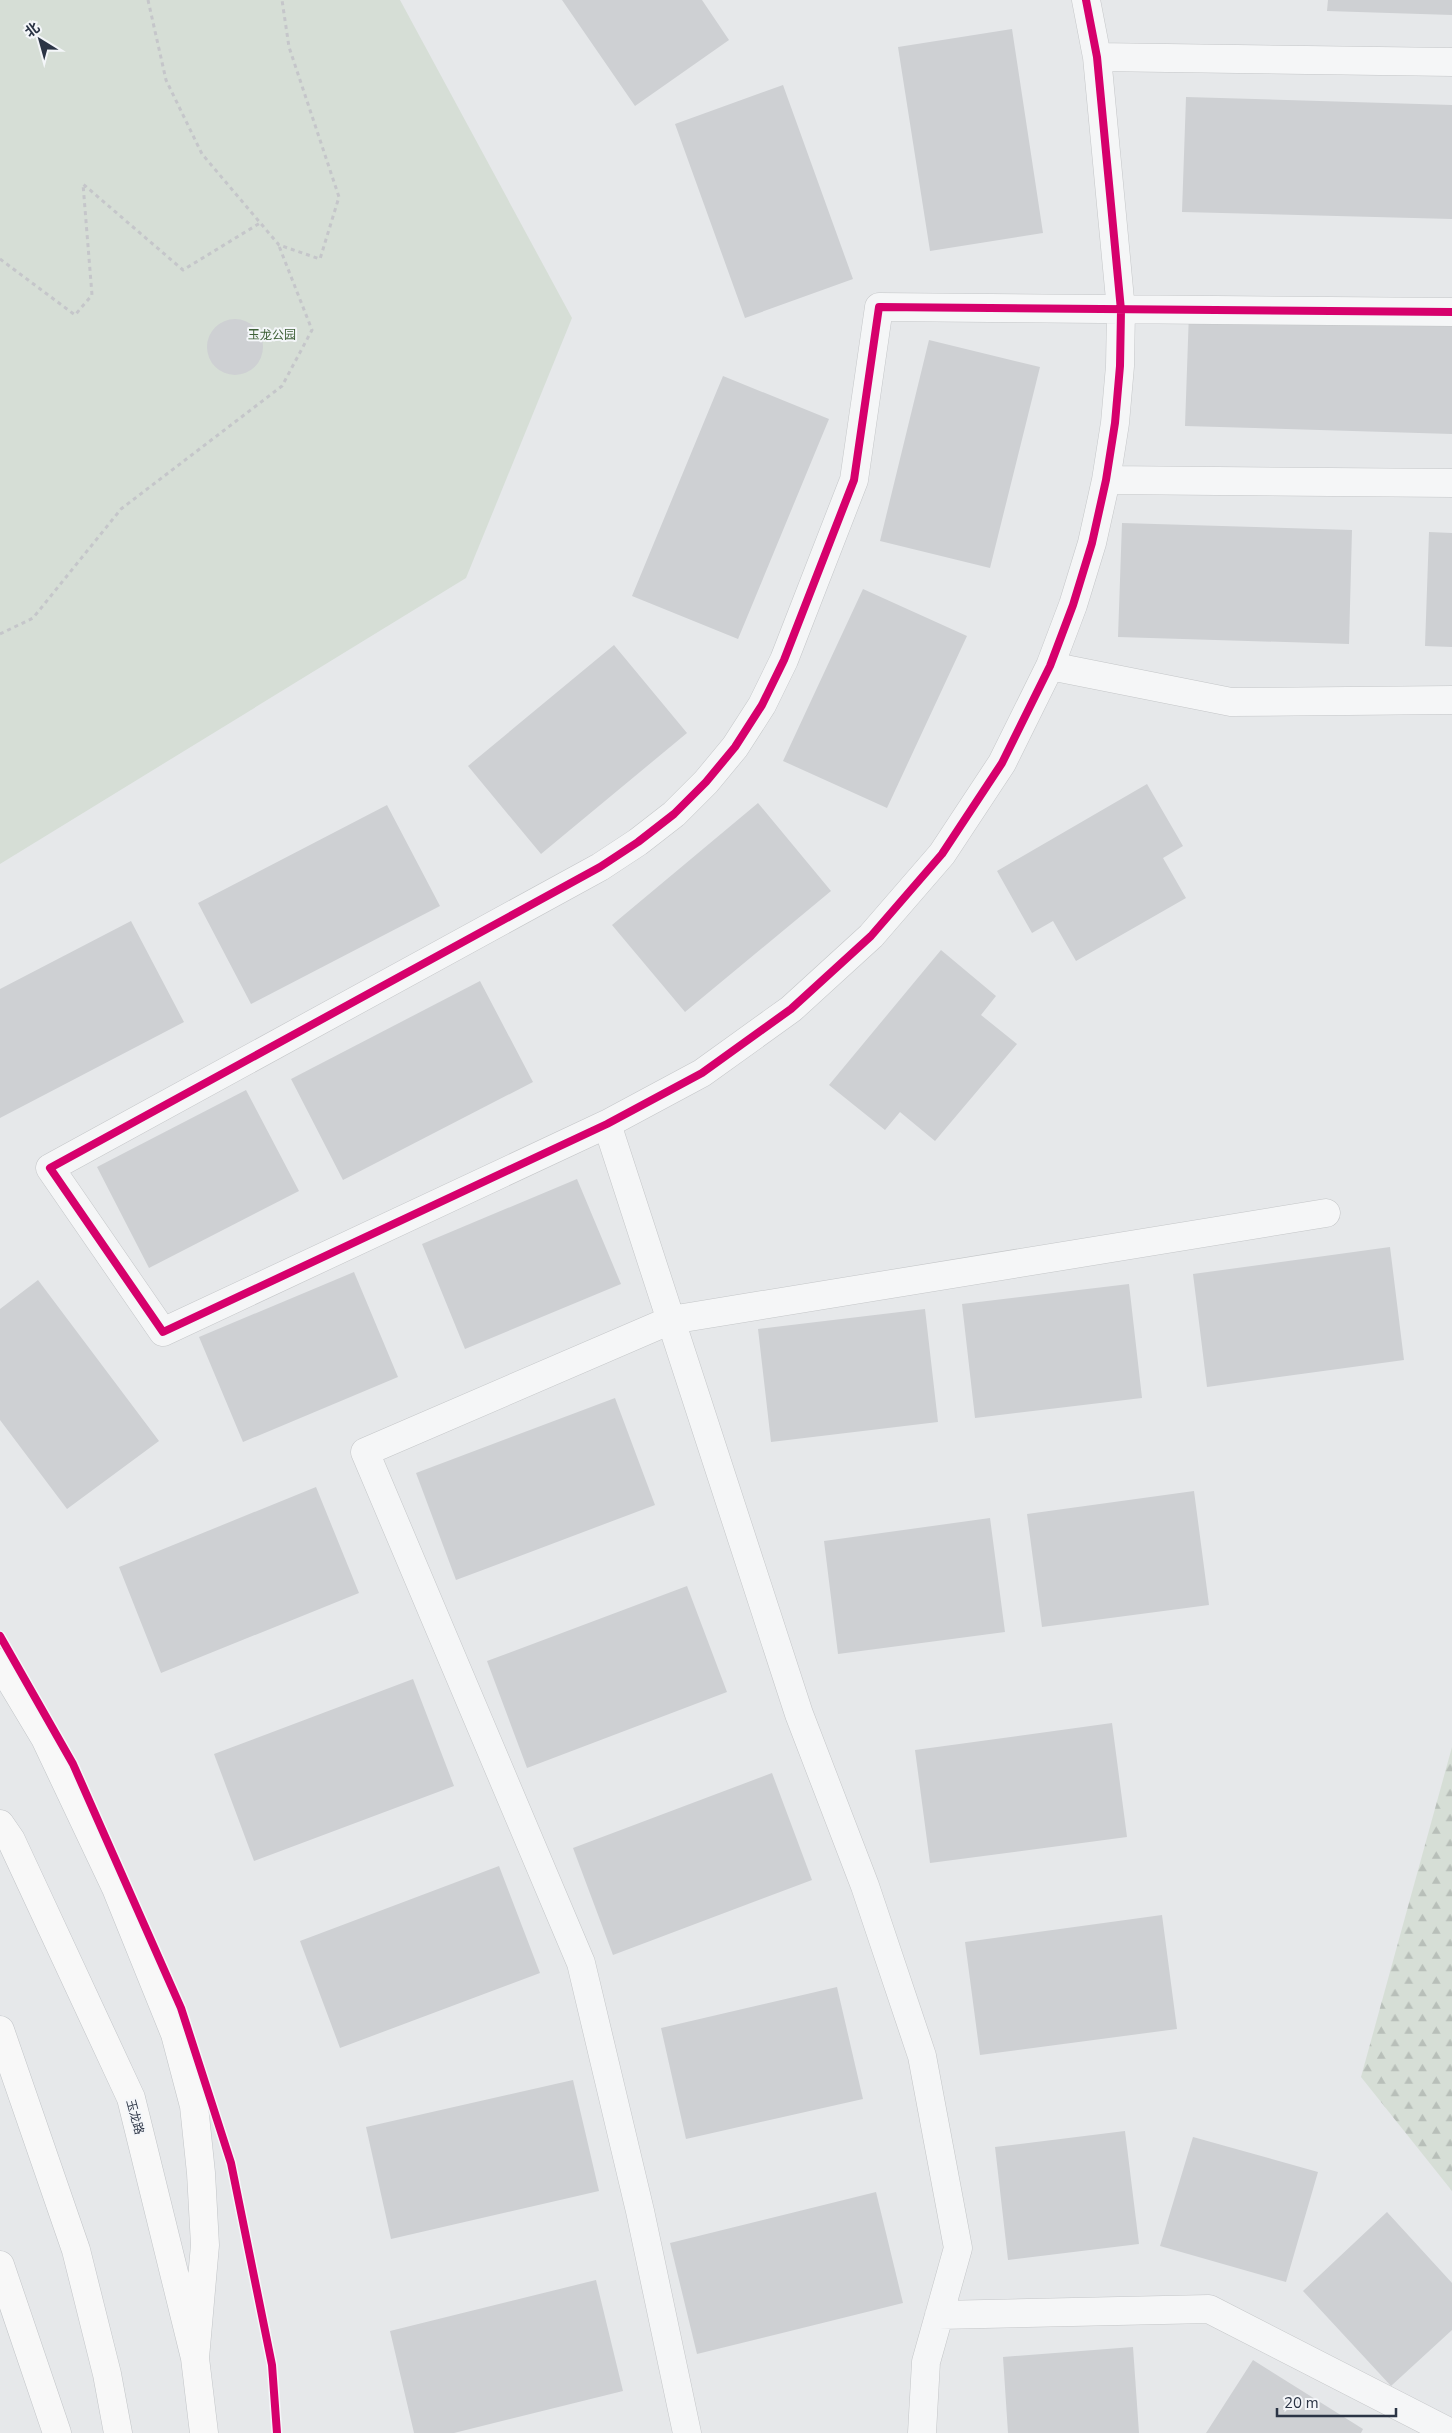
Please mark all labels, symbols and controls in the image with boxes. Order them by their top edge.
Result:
north arrow [15,15,65,65]
text: 北 [21,18,44,42]
park label: 玉龙公园 [248,327,296,343]
street label: 玉龙路 [123,2098,147,2136]
scale bar [1277,2386,1396,2418]
text: 20 m [1284,2393,1319,2413]

